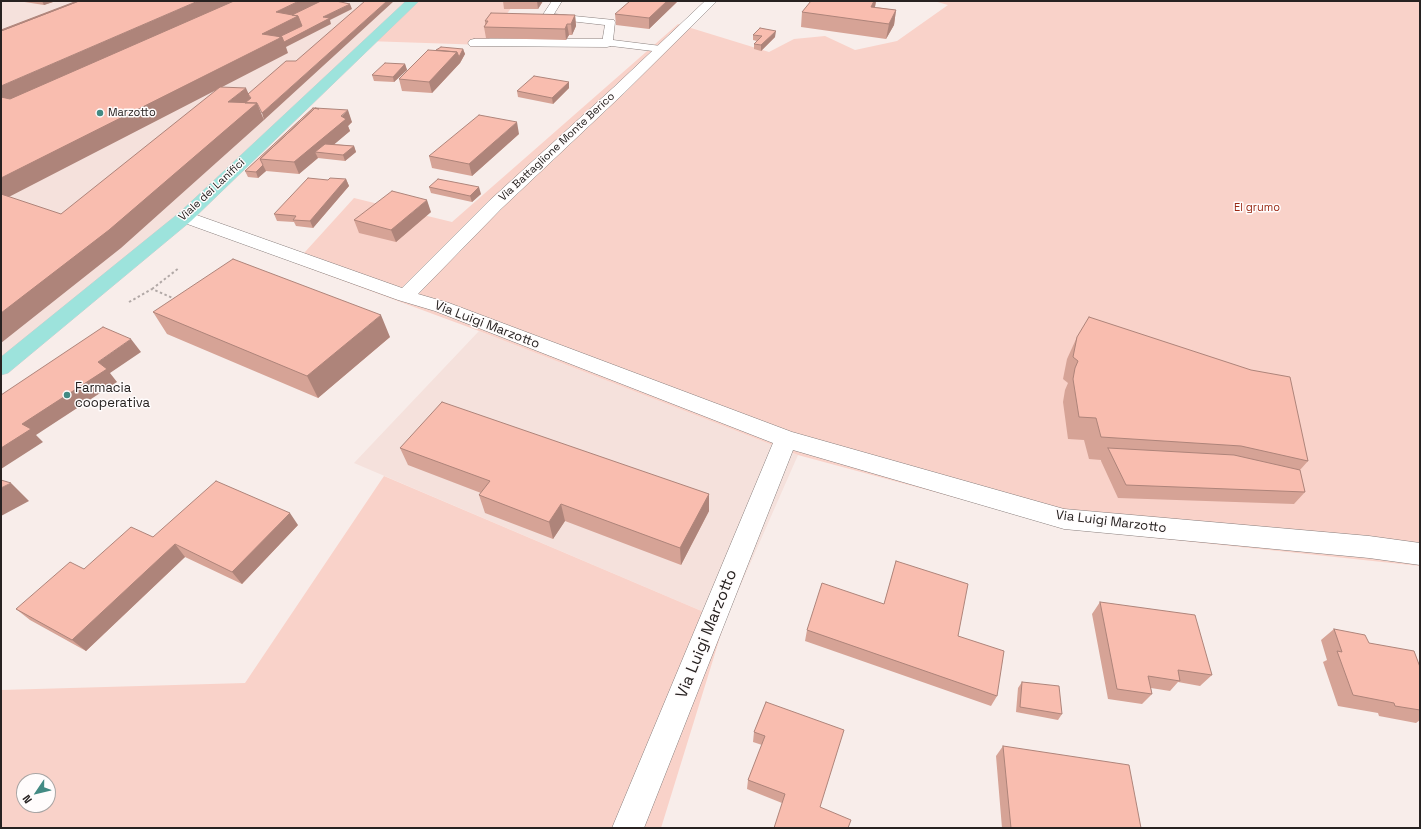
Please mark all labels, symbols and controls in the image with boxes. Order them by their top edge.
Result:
street label: Via Battaglione Monte Berico [496,90,618,204]
place label: Marzotto [108,106,156,120]
marker: Marzotto [95,108,105,118]
street label: Viale dei Lanifici [176,156,248,224]
park label: El grumo [1234,201,1280,215]
street label: Via Luigi Marzotto [432,298,542,352]
place label: Farmacia cooperativa [75,380,150,411]
marker: Farmacia cooperativa [62,390,72,400]
street label: Via Luigi Marzotto [1055,507,1167,537]
street label: Via Luigi Marzotto [672,567,742,701]
north arrow [16,773,56,813]
text: N [19,792,35,806]

